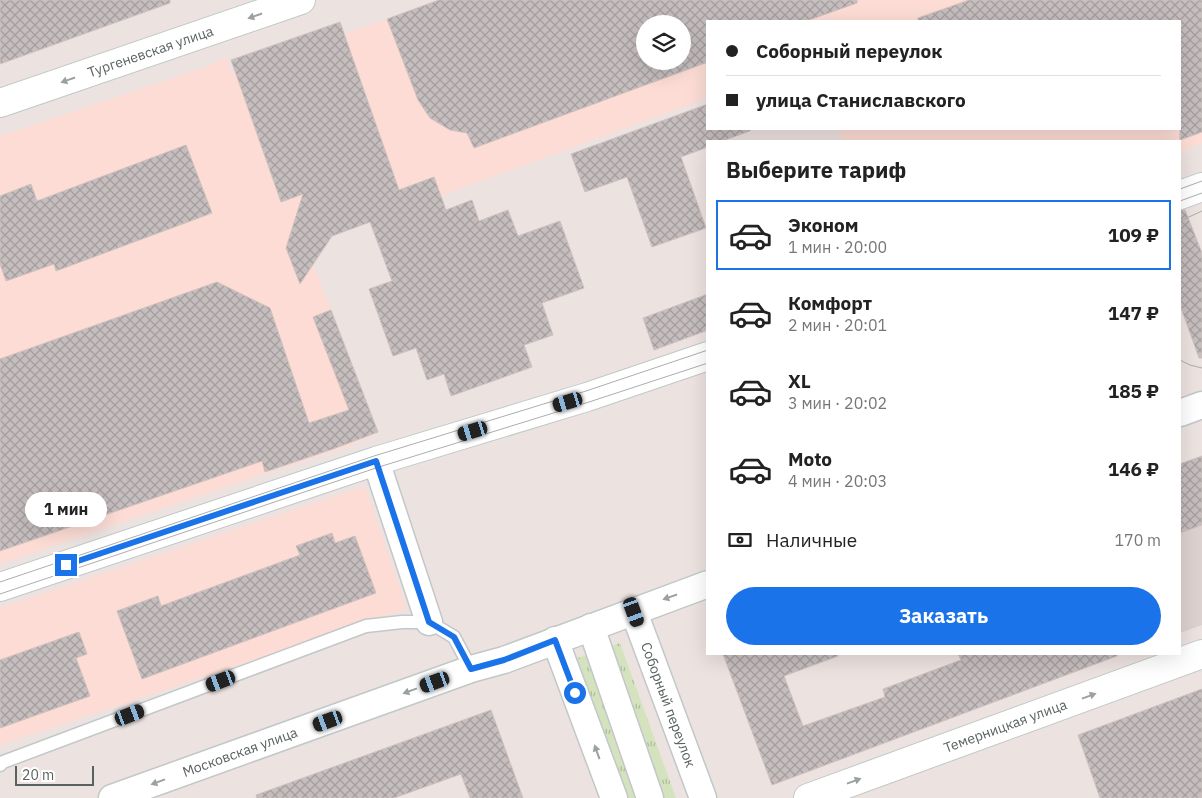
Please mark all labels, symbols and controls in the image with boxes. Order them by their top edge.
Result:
one-way arrow [247,12,262,20]
map controls [636,15,691,70]
button: layers [636,15,691,70]
street label: Тургеневская улица [85,22,216,81]
text: Соборный переулок [756,39,942,63]
one-way arrow [61,77,76,84]
text: улица Станиславского [756,88,966,112]
text: Выберите тариф [726,155,906,184]
icon: car [728,213,773,258]
text: Эконом [788,213,859,237]
text: 109 ₽ [1108,223,1159,247]
text: 1 мин · 20:00 [788,237,887,257]
icon: car [728,291,773,336]
text: Комфорт [788,291,872,315]
text: 147 ₽ [1108,301,1159,325]
text: 2 мин · 20:01 [788,315,887,335]
icon: car [728,369,773,414]
text: XL [788,369,811,393]
text: 185 ₽ [1108,379,1159,403]
car [551,390,584,414]
text: 3 мин · 20:02 [788,393,887,413]
car [456,419,489,443]
icon: car [728,447,773,492]
text: Moto [788,447,832,471]
text: 146 ₽ [1108,457,1159,481]
text: 4 мин · 20:03 [788,471,887,491]
callout: 1 мин [25,492,107,528]
text: 1 мин [44,499,88,519]
icon: cash [726,526,754,554]
text: Наличные [766,528,857,552]
text: 170 m [1114,530,1161,550]
route end [55,554,77,576]
button: Заказать [726,587,1161,645]
one-way arrow [663,594,678,601]
car [621,595,646,629]
street label: Соборный переулок [637,640,700,770]
car [204,669,237,693]
car [418,670,451,694]
route start [564,682,586,704]
one-way arrow [402,687,417,695]
one-way arrow [1081,692,1096,699]
street label: Темерницкая улица [941,695,1070,757]
car [113,703,146,727]
car [311,709,344,733]
street label: Московская улица [180,723,301,781]
one-way arrow [593,745,600,760]
scale bar [15,763,94,786]
text: 20 m [22,766,54,784]
one-way arrow [846,777,861,784]
one-way arrow [151,778,166,786]

